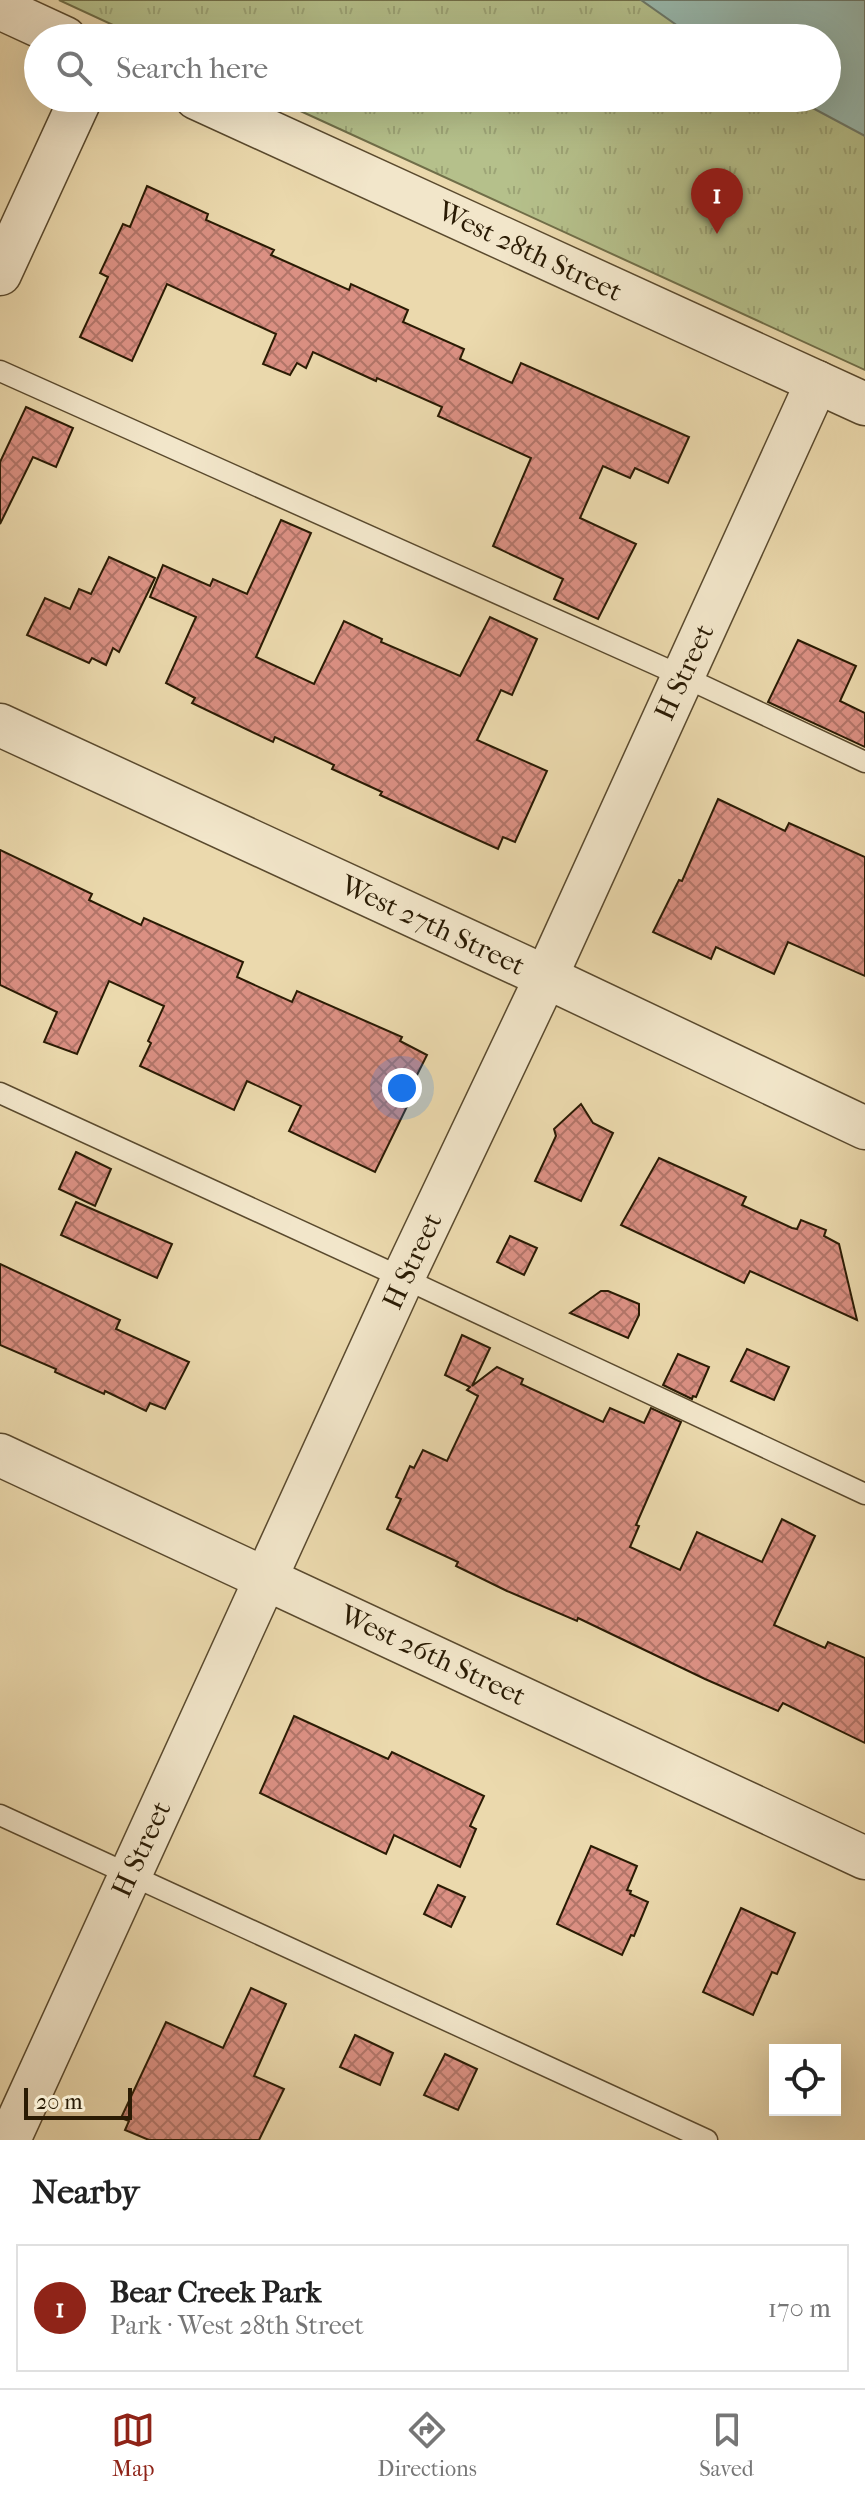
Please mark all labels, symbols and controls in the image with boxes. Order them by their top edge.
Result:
search box [24,24,841,112]
icon: search [52,46,96,90]
text: Search here [116,51,268,86]
pin: 1 [691,168,743,234]
street label: West 28th Street [432,193,628,308]
street label: H Street [647,619,721,725]
street label: West 27th Street [335,868,530,982]
your location [382,1068,422,1108]
street label: H Street [375,1208,449,1314]
street label: West 26th Street [334,1597,531,1712]
street label: H Street [104,1796,178,1902]
map controls [769,2044,841,2116]
button: locate [769,2044,841,2116]
scale bar [24,2084,132,2120]
text: 20 m [36,2089,82,2115]
text: Nearby [32,2172,139,2212]
text: Bear Creek Park [110,2275,321,2310]
text: 1 [55,2293,65,2324]
text: 170 m [768,2293,831,2324]
text: Park · West 28th Street [110,2310,364,2341]
tab: Map [111,2408,155,2482]
tab: Directions [378,2408,477,2482]
tab: Saved [699,2408,754,2482]

